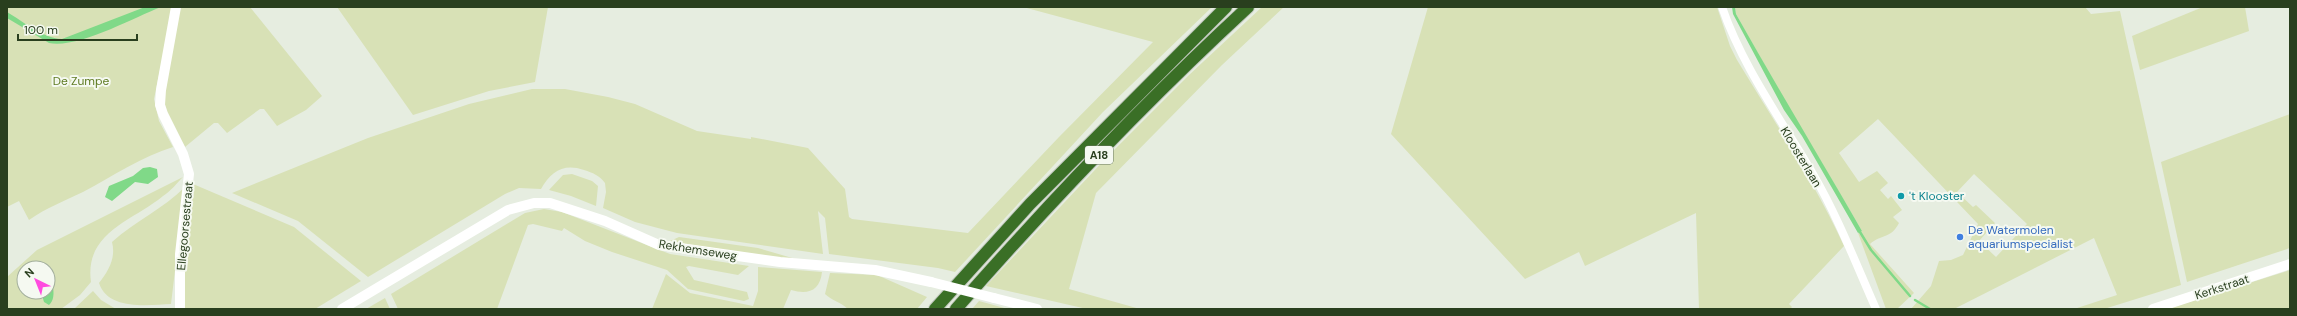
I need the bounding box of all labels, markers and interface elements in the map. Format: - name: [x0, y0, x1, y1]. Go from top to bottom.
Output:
- scale bar: [18, 16, 137, 42]
- text: 100 m: [24, 22, 58, 38]
- park label: De Zumpe: [53, 73, 110, 89]
- street label: Kloosterlaan: [1777, 124, 1825, 190]
- road number: A18: [1085, 146, 1113, 164]
- street label: Ellegoorsestraat: [173, 180, 197, 271]
- place label: 't Klooster: [1909, 188, 1965, 204]
- marker: 't Klooster: [1896, 191, 1906, 201]
- place label: De Watermolen aquariumspecialist: [1968, 222, 2073, 252]
- marker: De Watermolen aquariumspecialist: [1955, 232, 1965, 242]
- street label: Rekhemseweg: [658, 236, 739, 264]
- north arrow: [16, 260, 56, 300]
- text: N: [21, 265, 37, 281]
- street label: Kerkstraat: [2193, 271, 2251, 303]

